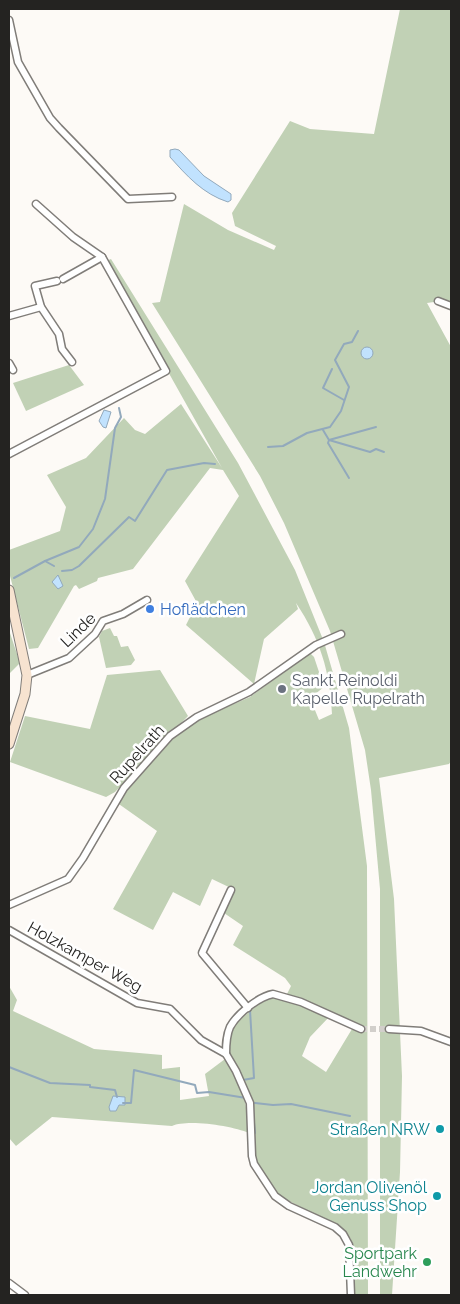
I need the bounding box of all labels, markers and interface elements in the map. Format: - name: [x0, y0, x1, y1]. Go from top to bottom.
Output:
- place label: Hoflädchen: [160, 600, 246, 619]
- marker: Hoflädchen: [144, 603, 156, 615]
- street label: Linde: [56, 609, 100, 651]
- place label: Sankt Reinoldi Kapelle Rupelrath: [292, 671, 425, 708]
- marker: Sankt Reinoldi Kapelle Rupelrath: [276, 683, 288, 695]
- street label: Rupelrath: [106, 721, 168, 787]
- street label: Holzkamper Weg: [24, 918, 146, 996]
- place label: Straßen NRW: [330, 1120, 430, 1139]
- marker: Straßen NRW: [434, 1123, 446, 1135]
- place label: Jordan Olivenöl Genuss Shop: [312, 1178, 428, 1215]
- marker: Jordan Olivenöl Genuss Shop: [431, 1190, 443, 1202]
- place label: Sportpark Landwehr: [343, 1244, 418, 1281]
- marker: Sportpark Landwehr: [421, 1256, 433, 1268]

